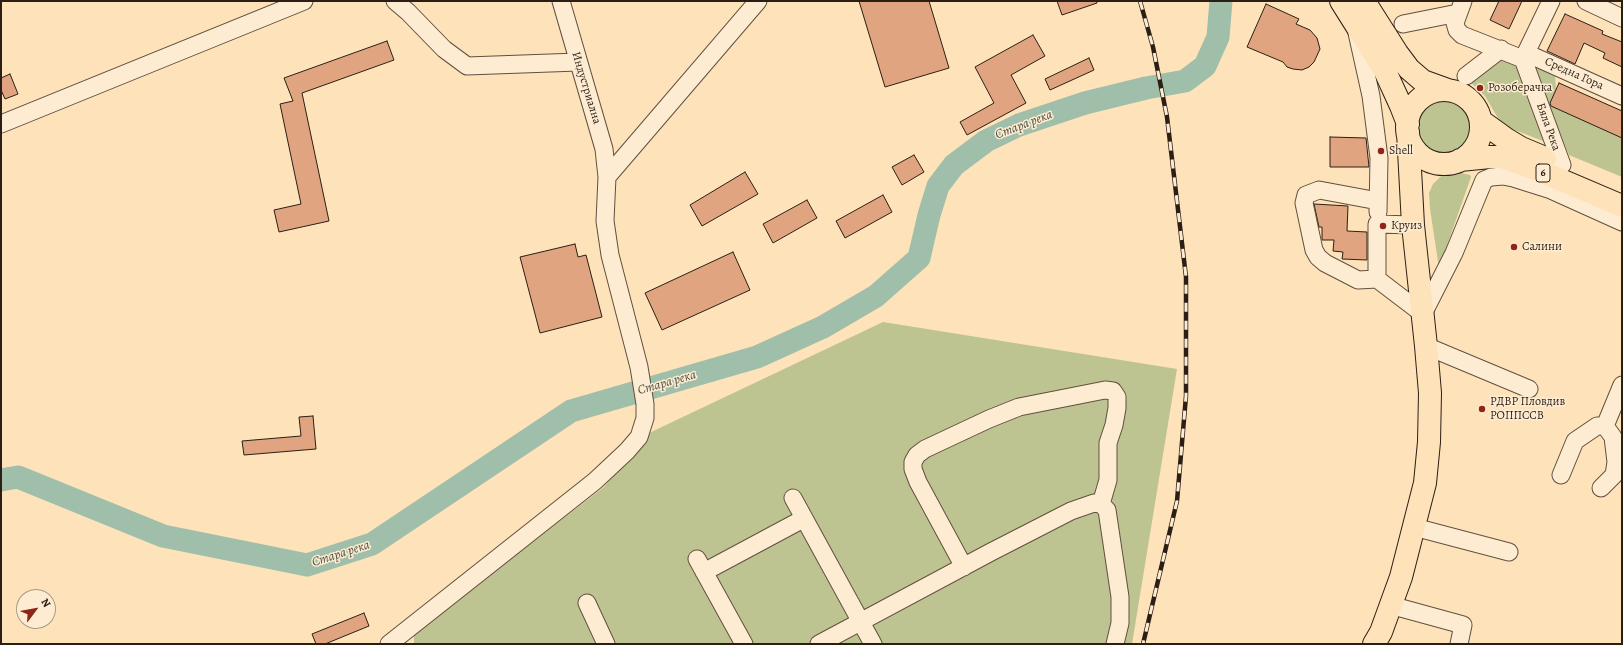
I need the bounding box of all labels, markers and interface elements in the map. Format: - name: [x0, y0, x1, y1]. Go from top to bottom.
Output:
- street label: Индустриална: [568, 50, 604, 126]
- street label: Средна Гора: [1542, 55, 1606, 93]
- place label: Розоберачка: [1488, 81, 1552, 95]
- marker: Розоберачка: [1475, 83, 1485, 93]
- street label: Бяла Река: [1533, 101, 1563, 153]
- water label: Стара река: [993, 107, 1055, 143]
- place label: Shell: [1389, 144, 1413, 158]
- marker: Shell: [1376, 146, 1386, 156]
- road number: 6: [1536, 164, 1550, 182]
- place label: Круиз: [1391, 219, 1422, 233]
- marker: Круиз: [1378, 221, 1388, 231]
- place label: Салини: [1522, 240, 1562, 254]
- marker: Салини: [1509, 242, 1519, 252]
- water label: Стара река: [636, 367, 698, 399]
- place label: РДВР Пловдив РОППССВ: [1490, 395, 1565, 423]
- marker: РДВР Пловдив РОППССВ: [1477, 404, 1487, 414]
- water label: Стара река: [310, 537, 372, 571]
- north arrow: [16, 589, 56, 629]
- text: N: [37, 596, 54, 610]

